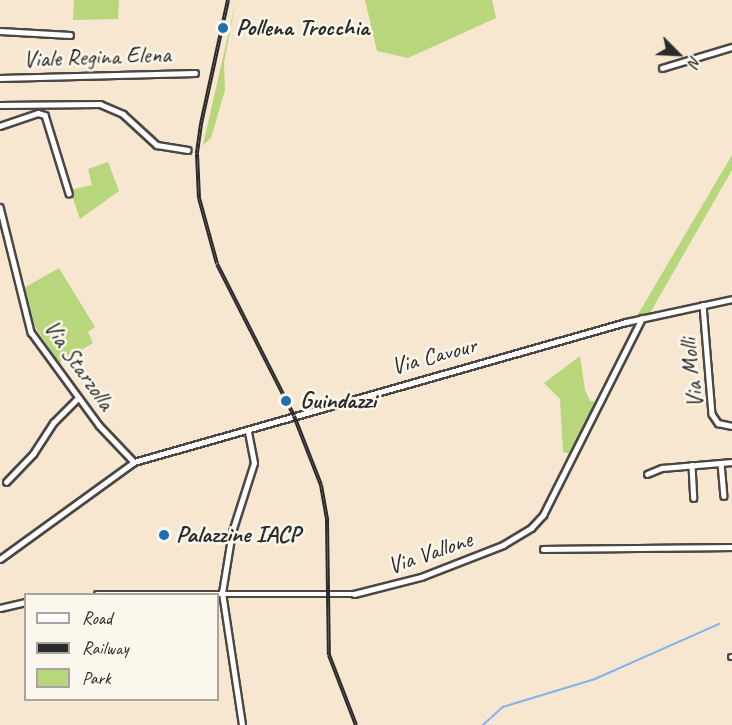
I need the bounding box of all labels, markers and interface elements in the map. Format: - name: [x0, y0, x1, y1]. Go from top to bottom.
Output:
- place label: Pollena Trocchia: [236, 14, 369, 42]
- marker: Pollena Trocchia: [214, 19, 232, 37]
- north arrow: [648, 24, 708, 84]
- street label: Viale Regina Elena: [22, 40, 172, 74]
- text: N: [683, 53, 706, 70]
- street label: Via Starzolla: [37, 314, 121, 416]
- street label: Via Cavour: [388, 331, 480, 381]
- street label: Via Molli: [674, 337, 710, 409]
- place label: Guindazzi: [300, 387, 376, 415]
- marker: Guindazzi: [277, 392, 295, 410]
- place label: Palazzine IACP: [176, 521, 300, 549]
- street label: Via Vallone: [384, 525, 476, 581]
- marker: Palazzine IACP: [157, 528, 171, 542]
- legend: [24, 593, 219, 701]
- text: Road: [82, 607, 112, 629]
- text: Railway: [82, 637, 129, 659]
- text: Park: [82, 667, 111, 689]

